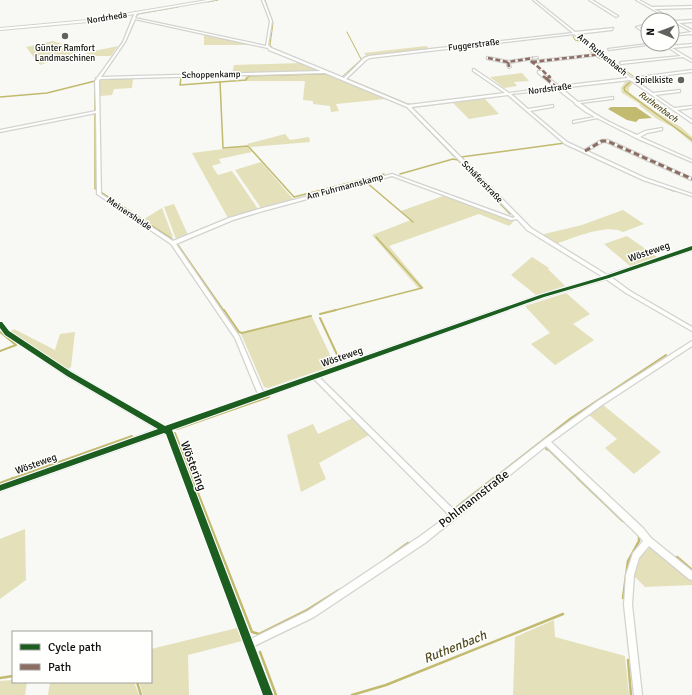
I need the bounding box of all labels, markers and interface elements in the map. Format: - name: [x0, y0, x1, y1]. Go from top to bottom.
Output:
- street label: Nordrheda: [86, 9, 128, 27]
- north arrow: [640, 12, 680, 52]
- text: N: [644, 28, 657, 36]
- marker: Günter Ramfort Landmaschinen: [60, 31, 70, 41]
- street label: Am Ruthenbach: [575, 32, 629, 78]
- street label: Fuggerstraße: [448, 36, 501, 54]
- place label: Günter Ramfort Landmaschinen: [35, 43, 95, 64]
- street label: Schoppenkamp: [182, 69, 241, 81]
- place label: Spielkiste: [635, 75, 673, 86]
- marker: Spielkiste: [676, 75, 686, 85]
- street label: Nordstraße: [528, 81, 573, 97]
- water label: Ruthenbach: [636, 89, 681, 126]
- street label: Schäferstraße: [459, 159, 505, 206]
- street label: Am Fuhrmannskamp: [306, 171, 385, 203]
- street label: Meinersheide: [104, 195, 154, 233]
- street label: Wösteweg: [627, 239, 671, 265]
- street label: Wösteweg: [320, 344, 364, 370]
- street label: Wöstering: [177, 439, 209, 493]
- street label: Wösteweg: [14, 451, 58, 477]
- street label: Pohlmannstraße: [436, 467, 512, 531]
- water label: Ruthenbach: [421, 627, 490, 667]
- legend: [12, 631, 152, 683]
- text: Cycle path: [48, 640, 101, 655]
- text: Path: [48, 660, 71, 675]

